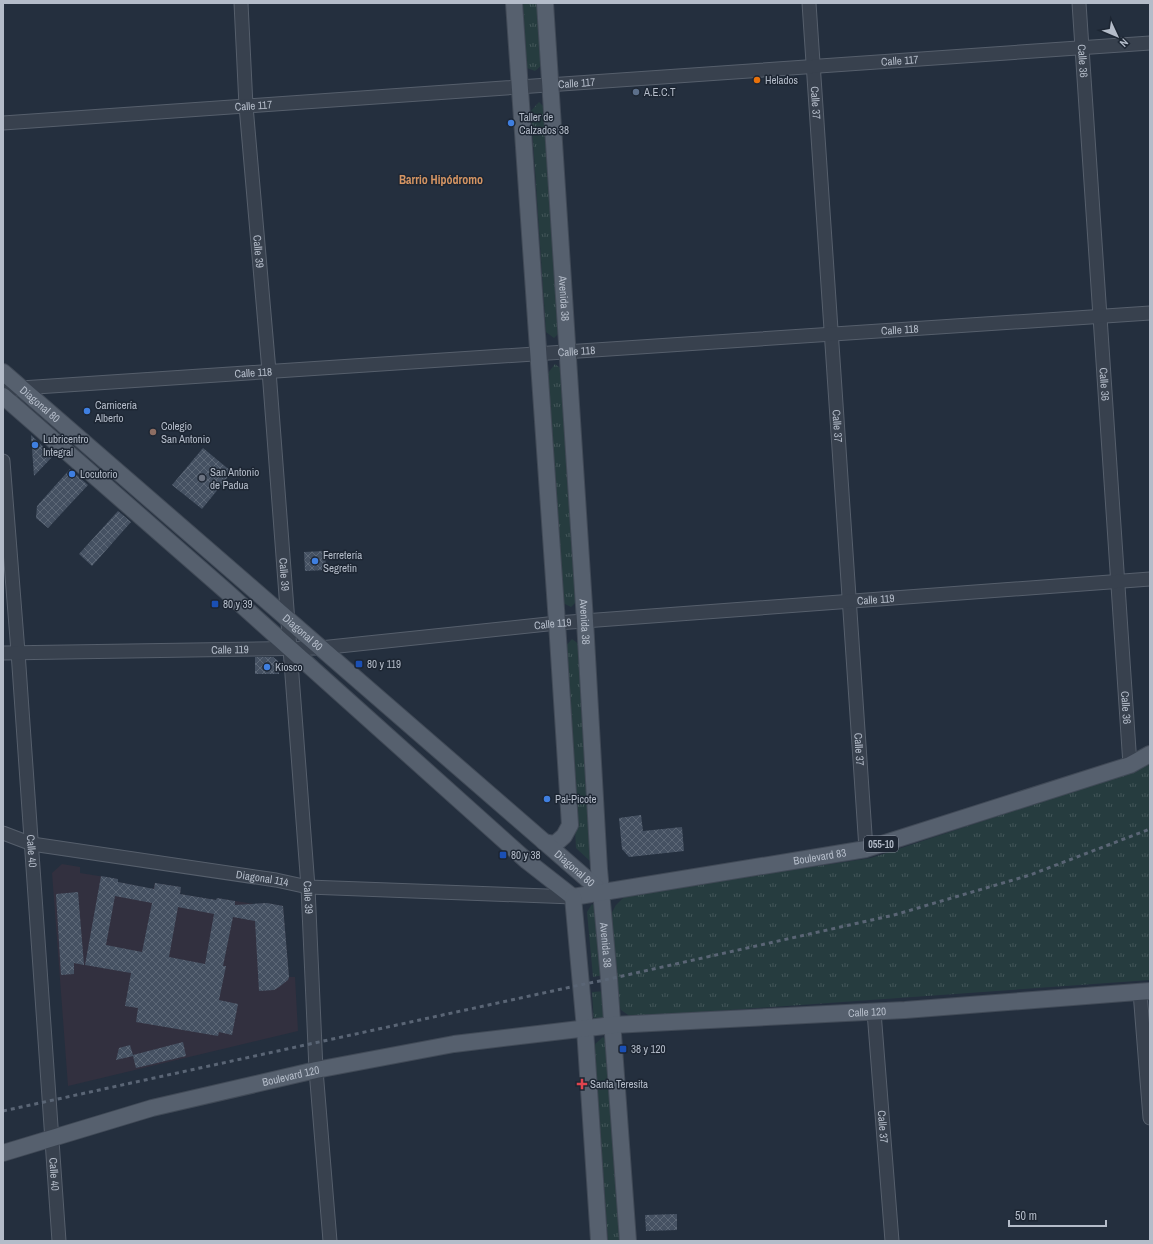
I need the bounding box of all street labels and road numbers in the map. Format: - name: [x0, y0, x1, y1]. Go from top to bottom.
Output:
- street label: Calle 36: [1075, 44, 1091, 78]
- street label: Calle 117: [881, 52, 919, 69]
- street label: Calle 117: [557, 75, 596, 91]
- street label: Calle 37: [808, 86, 824, 120]
- street label: Calle 117: [234, 97, 273, 114]
- street label: Calle 39: [250, 234, 267, 268]
- street label: Avenida 38: [556, 274, 573, 322]
- street label: Calle 118: [881, 321, 919, 338]
- street label: Calle 118: [557, 343, 596, 359]
- street label: Calle 118: [234, 364, 272, 381]
- street label: Calle 36: [1096, 367, 1113, 401]
- street label: Diagonal 80: [17, 383, 63, 425]
- street label: Calle 37: [829, 409, 846, 443]
- street label: Calle 39: [276, 557, 293, 591]
- street label: Calle 119: [857, 591, 895, 608]
- street label: Avenida 38: [577, 597, 593, 645]
- street label: Diagonal 80: [280, 611, 326, 654]
- street label: Calle 119: [533, 615, 572, 632]
- street label: Calle 119: [211, 642, 249, 657]
- street label: Calle 36: [1118, 690, 1134, 724]
- street label: Calle 37: [851, 732, 867, 766]
- street label: Calle 40: [24, 834, 40, 868]
- road number: 055-10: [864, 836, 898, 852]
- street label: Boulevard 83: [792, 845, 847, 868]
- street label: Diagonal 80: [552, 847, 598, 890]
- street label: Diagonal 114: [235, 867, 290, 890]
- street label: Calle 39: [301, 880, 316, 914]
- street label: Avenida 38: [597, 921, 615, 968]
- street label: Calle 120: [848, 1004, 887, 1020]
- street label: Boulevard 120: [261, 1063, 320, 1089]
- street label: Calle 37: [875, 1110, 891, 1144]
- street label: Calle 40: [46, 1157, 62, 1191]

